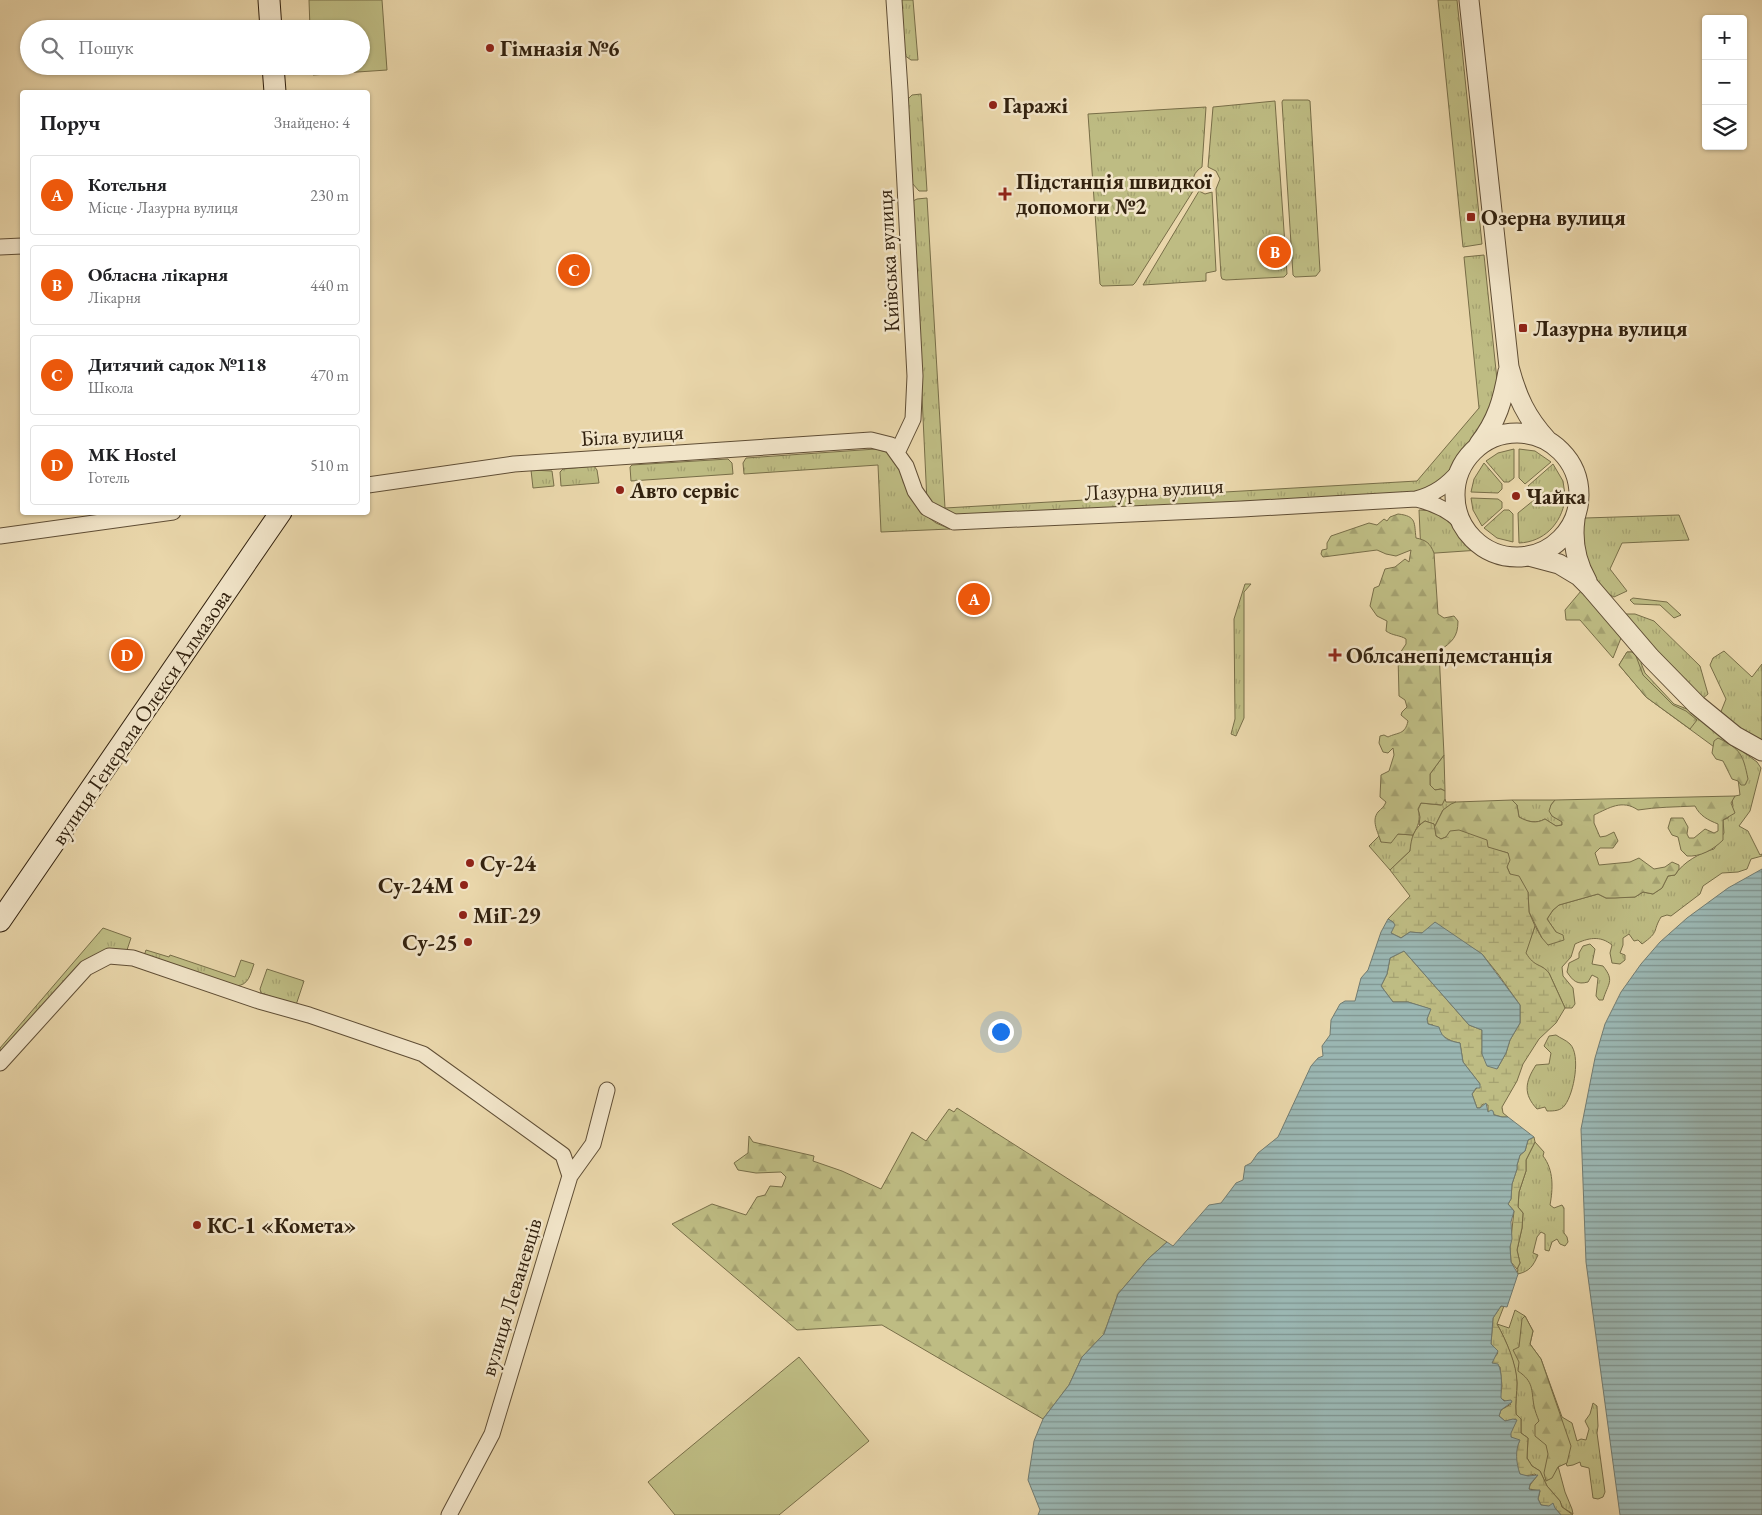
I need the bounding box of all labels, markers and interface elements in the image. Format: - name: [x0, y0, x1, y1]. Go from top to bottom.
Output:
- map controls: [1702, 15, 1747, 150]
- button: +: [1702, 15, 1747, 60]
- search box: [20, 20, 370, 75]
- icon: search: [38, 34, 66, 62]
- place label: Гімназія №6: [500, 34, 620, 63]
- text: Пошук: [78, 35, 134, 60]
- marker: Гімназія №6: [484, 42, 496, 54]
- button: −: [1702, 60, 1747, 105]
- place label: Гаражі: [1003, 91, 1069, 120]
- marker: Гаражі: [987, 99, 999, 111]
- button: layers: [1702, 105, 1747, 150]
- text: Поруч: [40, 109, 100, 136]
- text: Знайдено: 4: [274, 112, 350, 133]
- place label: Підстанція швидкої допомоги №2: [1016, 167, 1212, 221]
- text: Котельня: [88, 172, 167, 197]
- text: A: [51, 185, 63, 206]
- text: 230 m: [310, 185, 349, 206]
- marker: Підстанція швидкої допомоги №2: [998, 187, 1012, 201]
- street label: Київська вулиця: [870, 189, 906, 333]
- text: Місце · Лазурна вулиця: [88, 197, 238, 218]
- place label: Озерна вулиця: [1481, 203, 1626, 232]
- marker: Озерна вулиця: [1465, 211, 1477, 223]
- pin: B: [1259, 233, 1291, 271]
- pin: C: [558, 251, 590, 289]
- text: Обласна лікарня: [88, 262, 228, 287]
- text: B: [52, 275, 62, 296]
- text: 440 m: [310, 275, 349, 296]
- text: Лікарня: [88, 287, 141, 308]
- place label: Лазурна вулиця: [1533, 314, 1688, 343]
- marker: Лазурна вулиця: [1517, 322, 1529, 334]
- text: Дитячий садок №118: [88, 352, 266, 377]
- text: C: [51, 365, 63, 386]
- text: 470 m: [310, 365, 349, 386]
- text: Школа: [88, 377, 133, 398]
- street label: Біла вулиця: [579, 417, 685, 453]
- text: MK Hostel: [88, 442, 177, 467]
- text: D: [51, 455, 63, 476]
- text: 510 m: [310, 455, 349, 476]
- text: Готель: [88, 467, 130, 488]
- street label: Лазурна вулиця: [1084, 471, 1225, 507]
- place label: Авто сервіс: [629, 476, 739, 505]
- place label: Чайка: [1526, 482, 1586, 511]
- marker: Авто сервіс: [614, 484, 626, 496]
- marker: Чайка: [1510, 490, 1522, 502]
- pin: A: [958, 580, 990, 618]
- street label: вулиця Генерала Олекси Алмазова: [44, 583, 238, 851]
- pin: D: [111, 636, 143, 674]
- place label: Облсанепідемстанція: [1346, 641, 1553, 670]
- marker: Облсанепідемстанція: [1328, 648, 1342, 662]
- place label: Су-24: [480, 849, 536, 878]
- marker: Су-24: [464, 857, 476, 869]
- place label: Су-24М: [378, 871, 454, 900]
- marker: Су-24М: [458, 879, 470, 891]
- place label: МіГ-29: [473, 901, 541, 930]
- marker: МіГ-29: [457, 909, 469, 921]
- place label: Су-25: [402, 928, 458, 957]
- marker: Су-25: [462, 936, 474, 948]
- your location: [988, 1019, 1014, 1045]
- place label: КС-1 «Комета»: [207, 1211, 356, 1240]
- street label: вулиця Леваневців: [473, 1215, 549, 1379]
- marker: КС-1 «Комета»: [191, 1219, 203, 1231]

